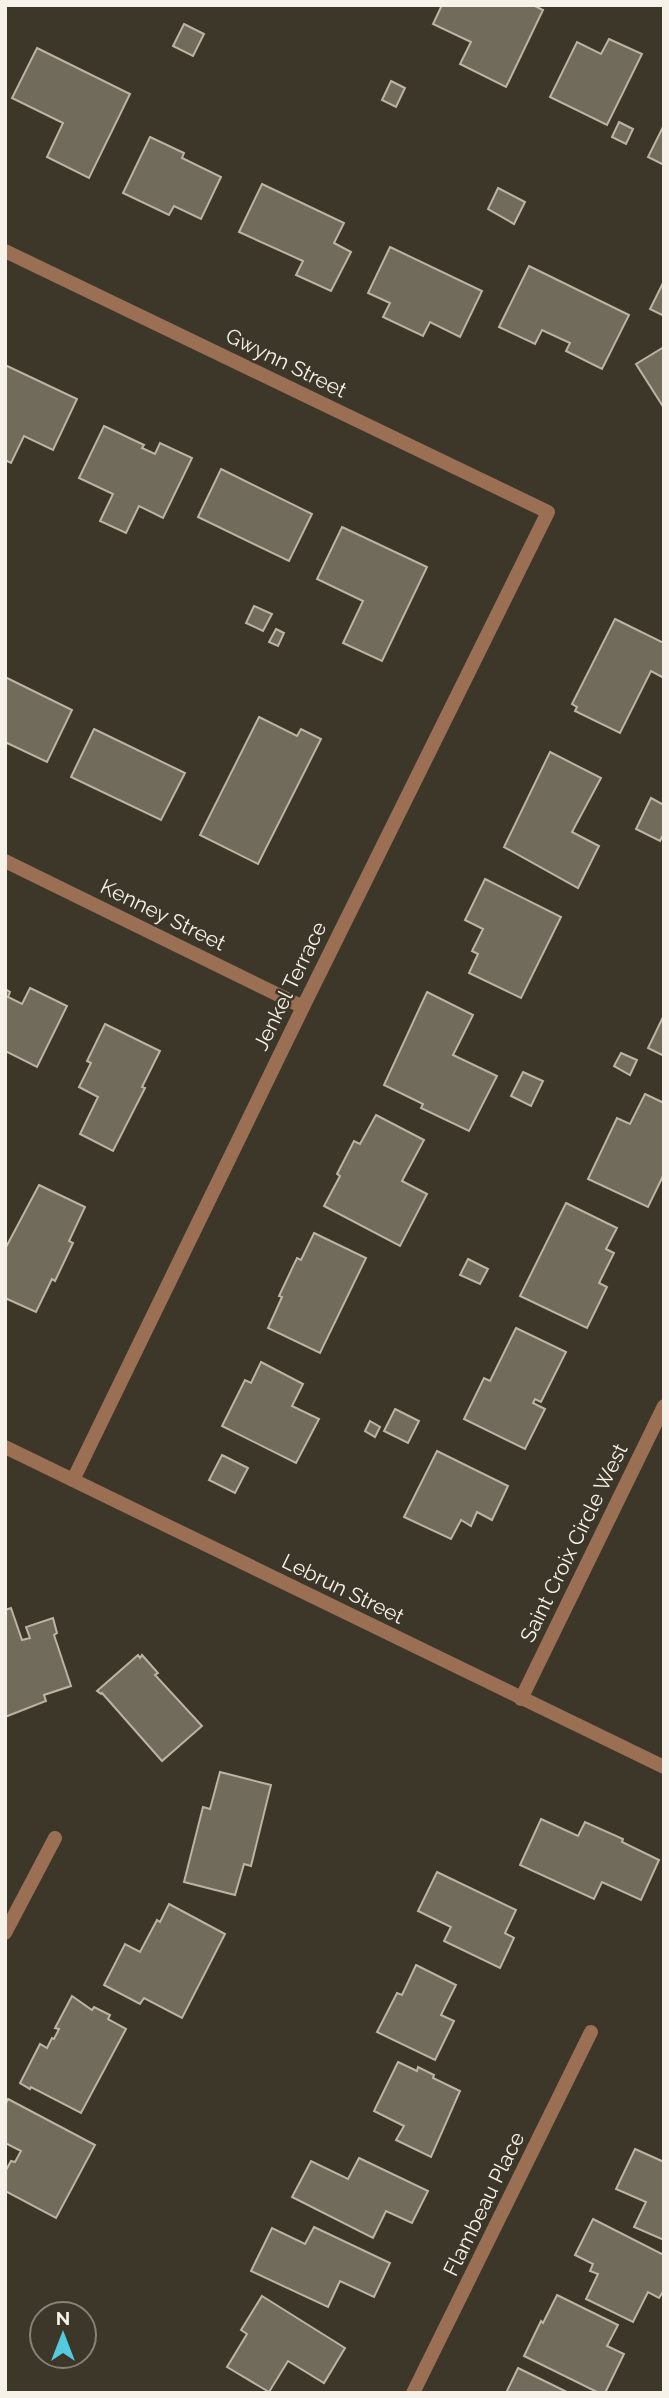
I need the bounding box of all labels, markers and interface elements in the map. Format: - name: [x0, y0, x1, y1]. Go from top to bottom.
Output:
- street label: Gwynn Street: [222, 323, 351, 403]
- street label: Kenney Street: [97, 873, 230, 956]
- street label: Jenkel Terrace: [248, 917, 331, 1054]
- street label: Saint Croix Circle West: [515, 1439, 633, 1646]
- street label: Lebrun Street: [278, 1548, 408, 1629]
- street label: Flambeau Place: [438, 2128, 529, 2280]
- north arrow: [28, 2300, 98, 2370]
- text: N: [56, 2307, 70, 2329]

